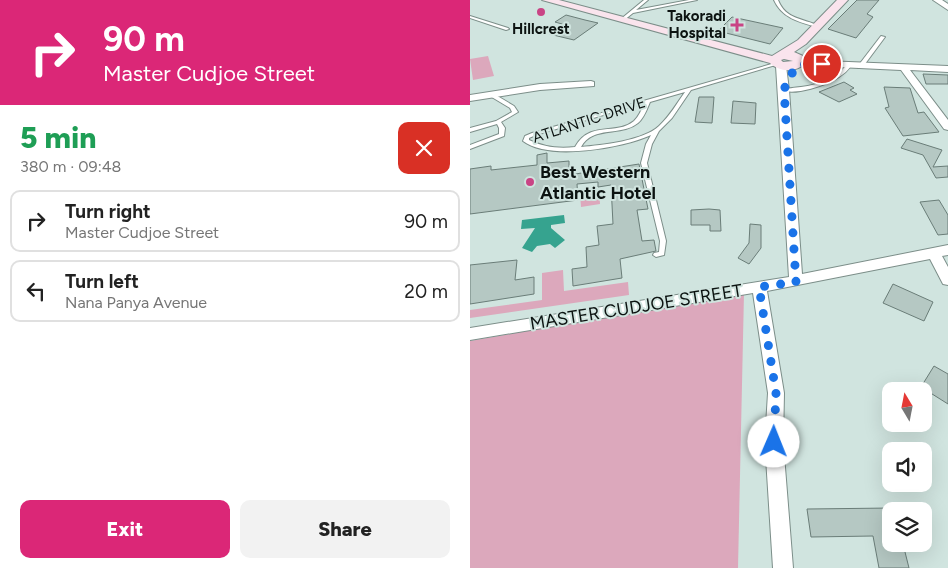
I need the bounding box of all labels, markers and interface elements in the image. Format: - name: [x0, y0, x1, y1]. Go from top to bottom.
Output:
- marker: Hillcrest: [535, 6, 547, 18]
- place label: Takoradi Hospital: [667, 7, 726, 42]
- text: 90 m: [103, 18, 185, 60]
- marker: Takoradi Hospital: [730, 18, 744, 32]
- icon: right: [20, 20, 85, 85]
- place label: Hillcrest: [512, 20, 570, 38]
- pin: [801, 43, 843, 85]
- icon: arrive: [808, 50, 836, 78]
- text: Master Cudjoe Street: [103, 60, 315, 87]
- street label: ATLANTIC DRIVE: [530, 93, 648, 147]
- text: 5 min: [20, 119, 96, 156]
- button: close: [398, 122, 450, 174]
- text: 380 m · 09:48: [20, 157, 121, 176]
- place label: Best Western Atlantic Hotel: [540, 161, 656, 204]
- marker: Best Western Atlantic Hotel: [524, 176, 536, 188]
- text: Turn right: [65, 200, 151, 223]
- icon: right: [22, 207, 50, 235]
- text: 90 m: [404, 210, 448, 233]
- text: Master Cudjoe Street: [65, 223, 219, 242]
- text: Turn left: [65, 270, 139, 293]
- icon: left: [22, 277, 50, 305]
- street label: MASTER CUDJOE STREET: [528, 279, 744, 335]
- text: 20 m: [404, 280, 448, 303]
- text: Nana Panya Avenue: [65, 293, 207, 312]
- north arrow: [882, 382, 932, 432]
- map controls: [882, 382, 932, 552]
- position arrow: [747, 415, 799, 467]
- button: sound: [882, 442, 932, 492]
- button: Exit: [20, 500, 230, 558]
- button: Share: [240, 500, 450, 558]
- button: layers: [882, 502, 932, 552]

